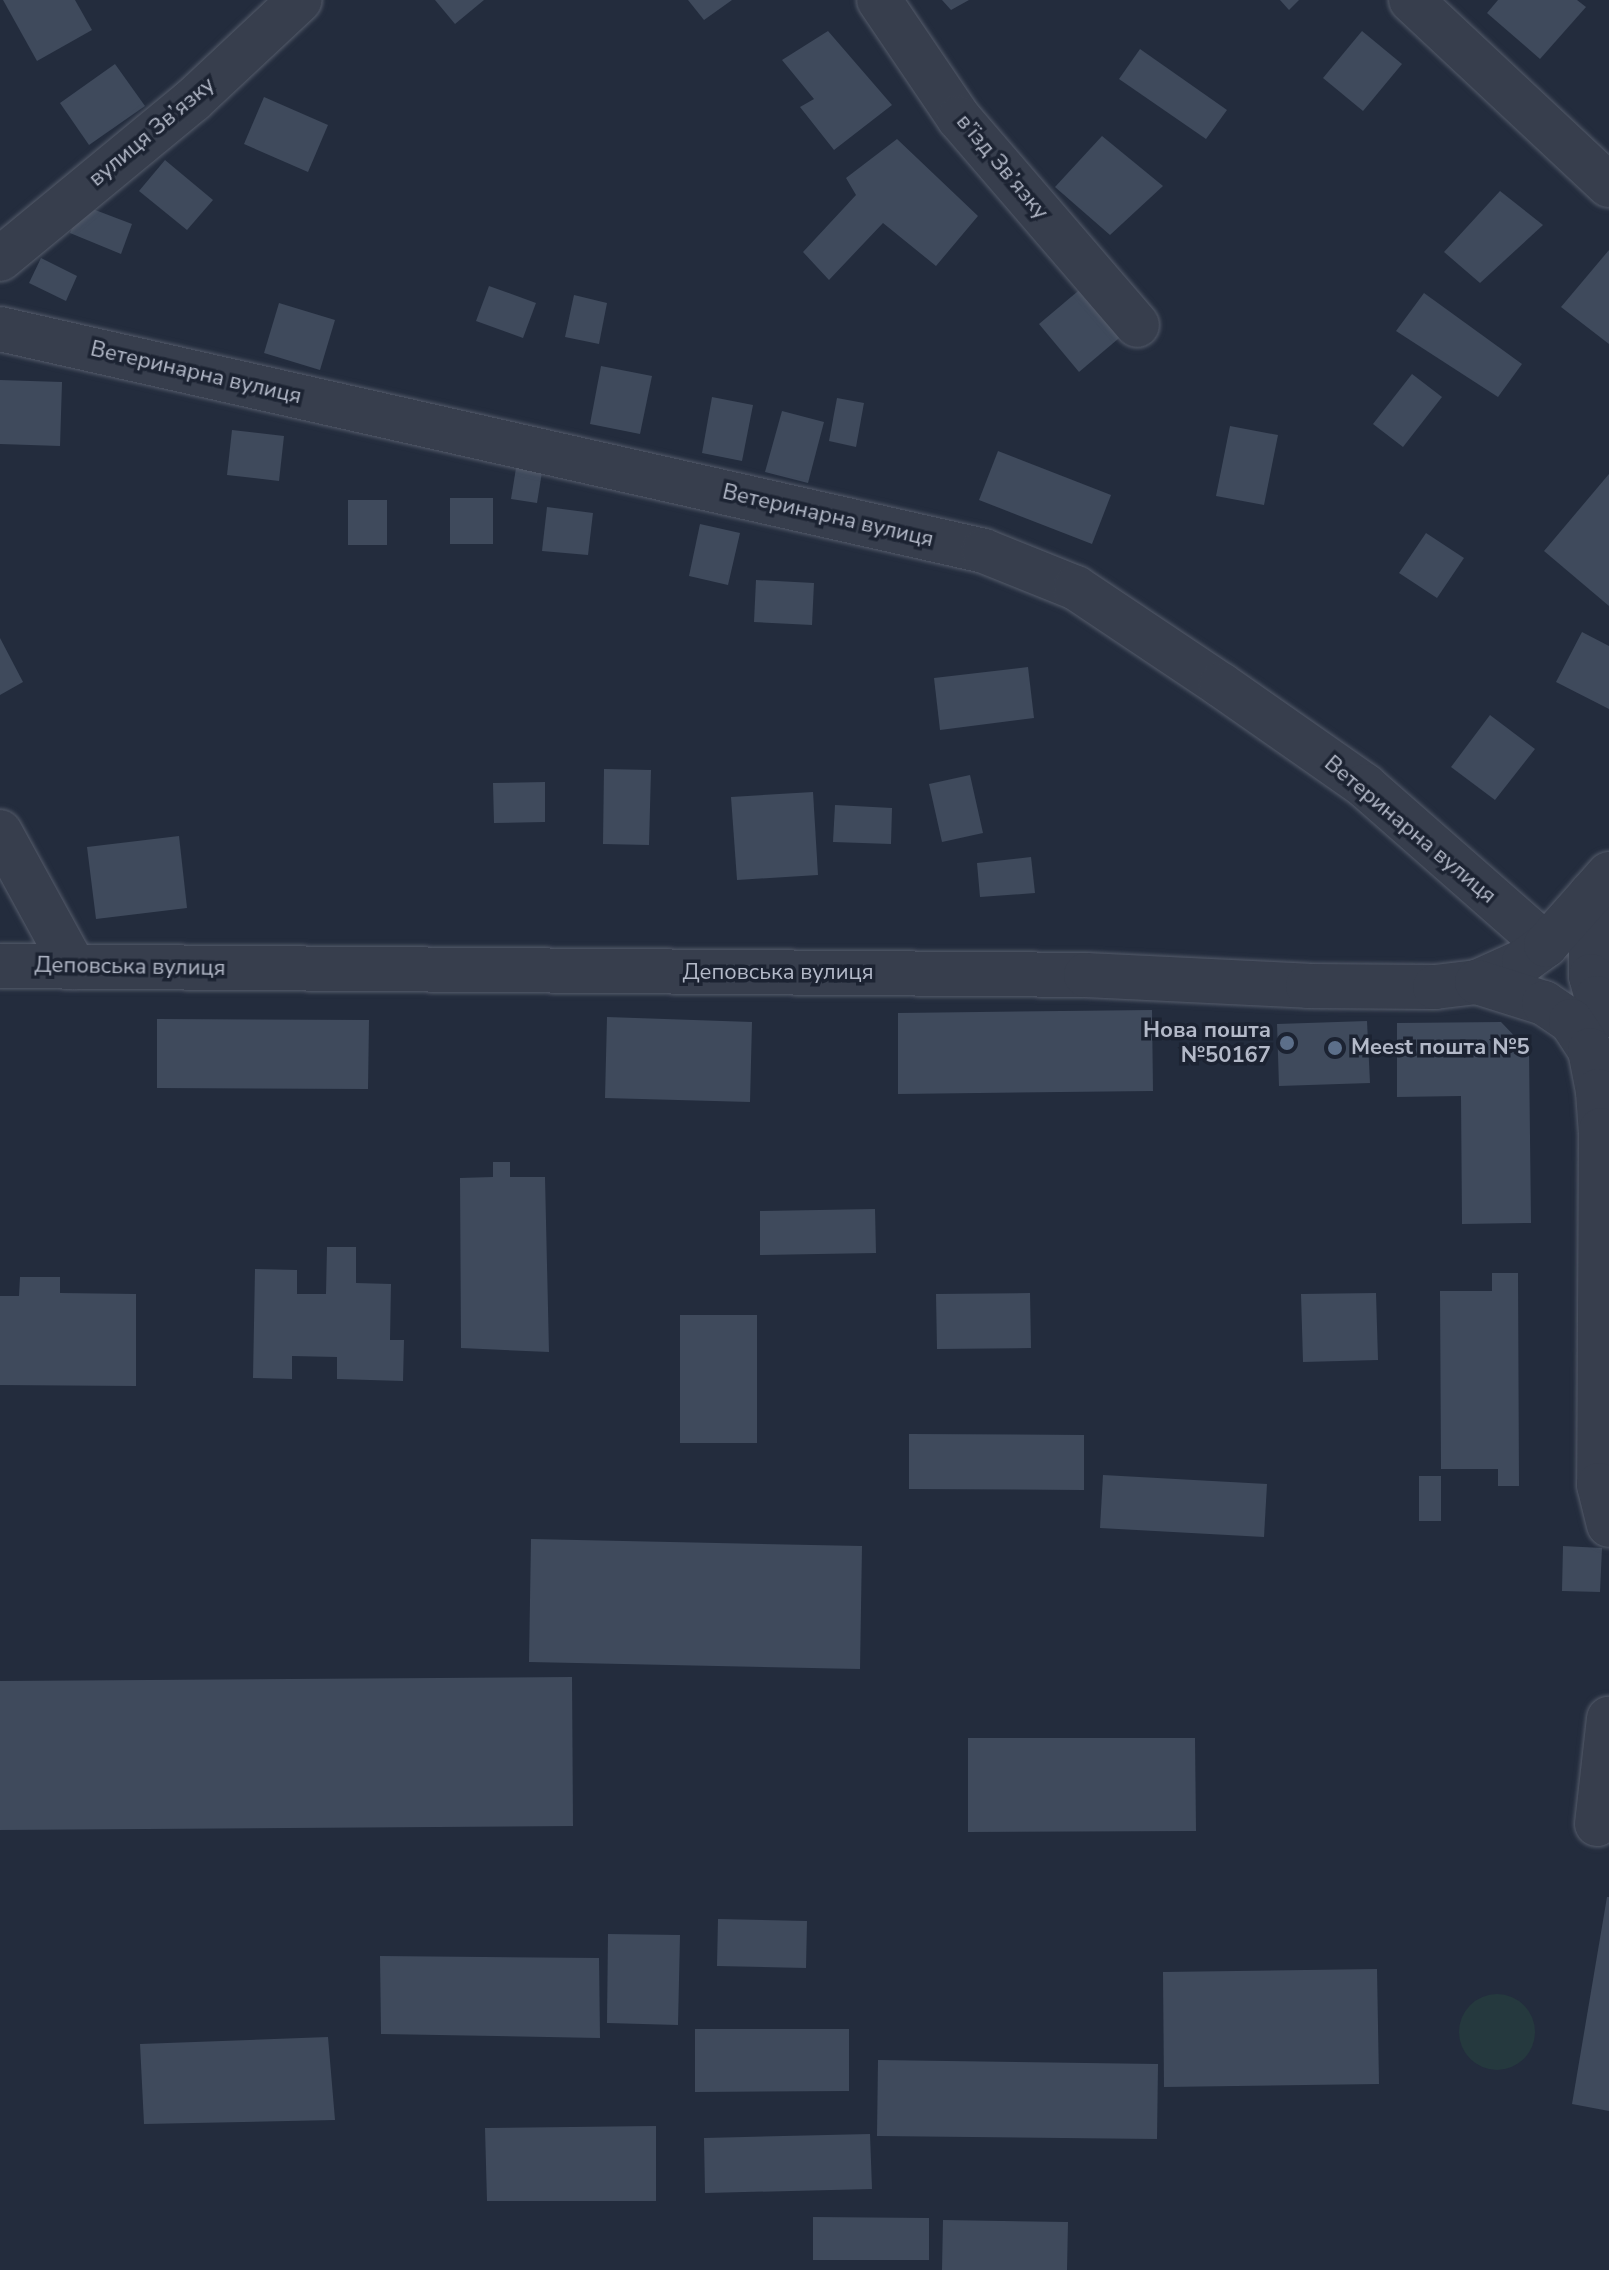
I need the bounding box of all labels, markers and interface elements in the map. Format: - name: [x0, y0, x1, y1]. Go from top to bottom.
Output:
- street label: вулиця Зв’язку: [84, 72, 220, 192]
- street label: в’їзд Зв’язку: [950, 109, 1054, 225]
- street label: Ветеринарна вулиця: [88, 336, 304, 410]
- street label: Ветеринарна вулиця: [720, 479, 936, 553]
- street label: Ветеринарна вулиця: [1319, 750, 1501, 910]
- street label: Деповська вулиця: [34, 952, 226, 982]
- street label: Деповська вулиця: [682, 960, 874, 986]
- place label: Нова пошта №50167: [1143, 1017, 1271, 1068]
- marker: Нова пошта №50167: [1278, 1034, 1296, 1052]
- place label: Meest пошта №5: [1351, 1035, 1530, 1061]
- marker: Meest пошта №5: [1326, 1039, 1344, 1057]

